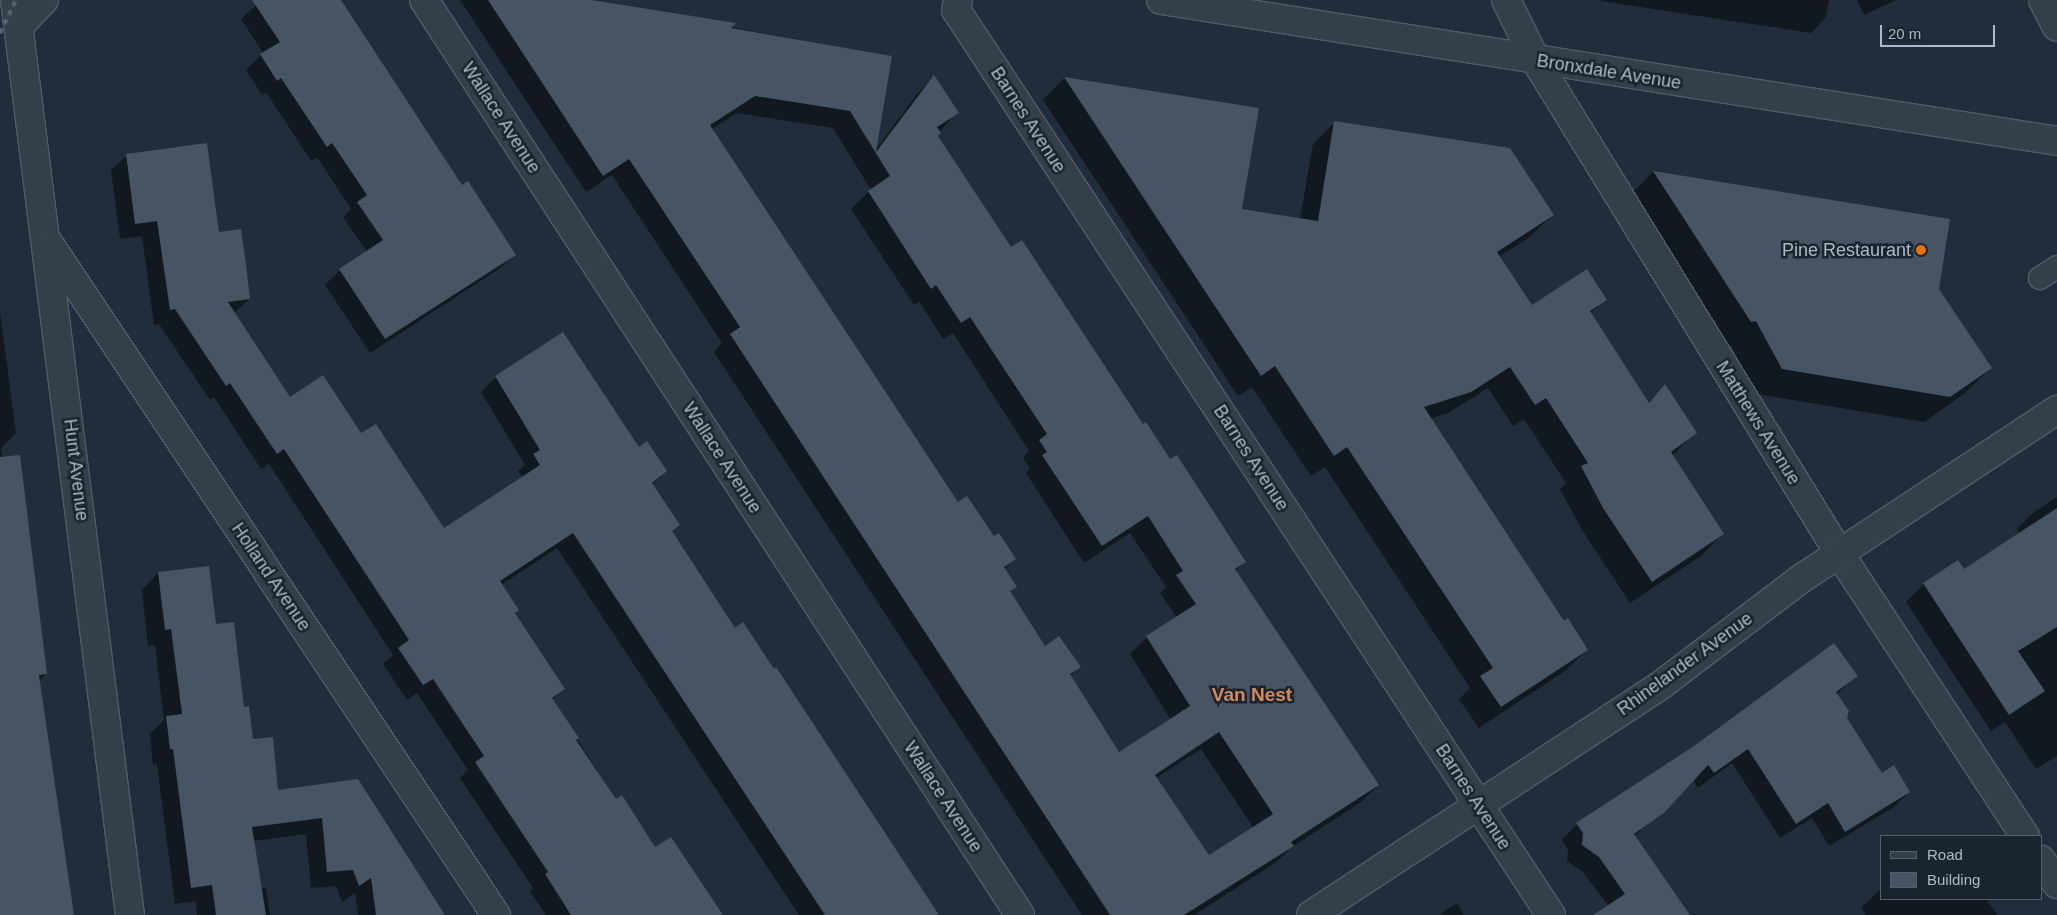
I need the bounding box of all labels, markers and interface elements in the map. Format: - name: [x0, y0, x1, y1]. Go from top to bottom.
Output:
- scale bar: [1882, 15, 1997, 47]
- text: 20 m: [1888, 25, 1921, 42]
- street label: Bronxdale Avenue: [1535, 50, 1683, 94]
- street label: Wallace Avenue: [457, 58, 545, 178]
- street label: Barnes Avenue: [986, 63, 1070, 177]
- place label: Pine Restaurant: [1782, 239, 1911, 261]
- marker: Pine Restaurant: [1915, 244, 1927, 256]
- street label: Matthews Avenue: [1711, 357, 1805, 489]
- street label: Wallace Avenue: [678, 398, 766, 518]
- street label: Barnes Avenue: [1209, 401, 1293, 515]
- street label: Hunt Avenue: [59, 417, 93, 523]
- street label: Holland Avenue: [227, 518, 315, 636]
- street label: Rhinelander Avenue: [1613, 607, 1757, 721]
- district label: Van Nest: [1212, 684, 1292, 706]
- street label: Wallace Avenue: [899, 737, 987, 857]
- street label: Barnes Avenue: [1431, 740, 1515, 854]
- legend: [1880, 835, 2042, 900]
- text: Road: [1927, 846, 1963, 863]
- text: Building: [1927, 871, 1980, 888]

